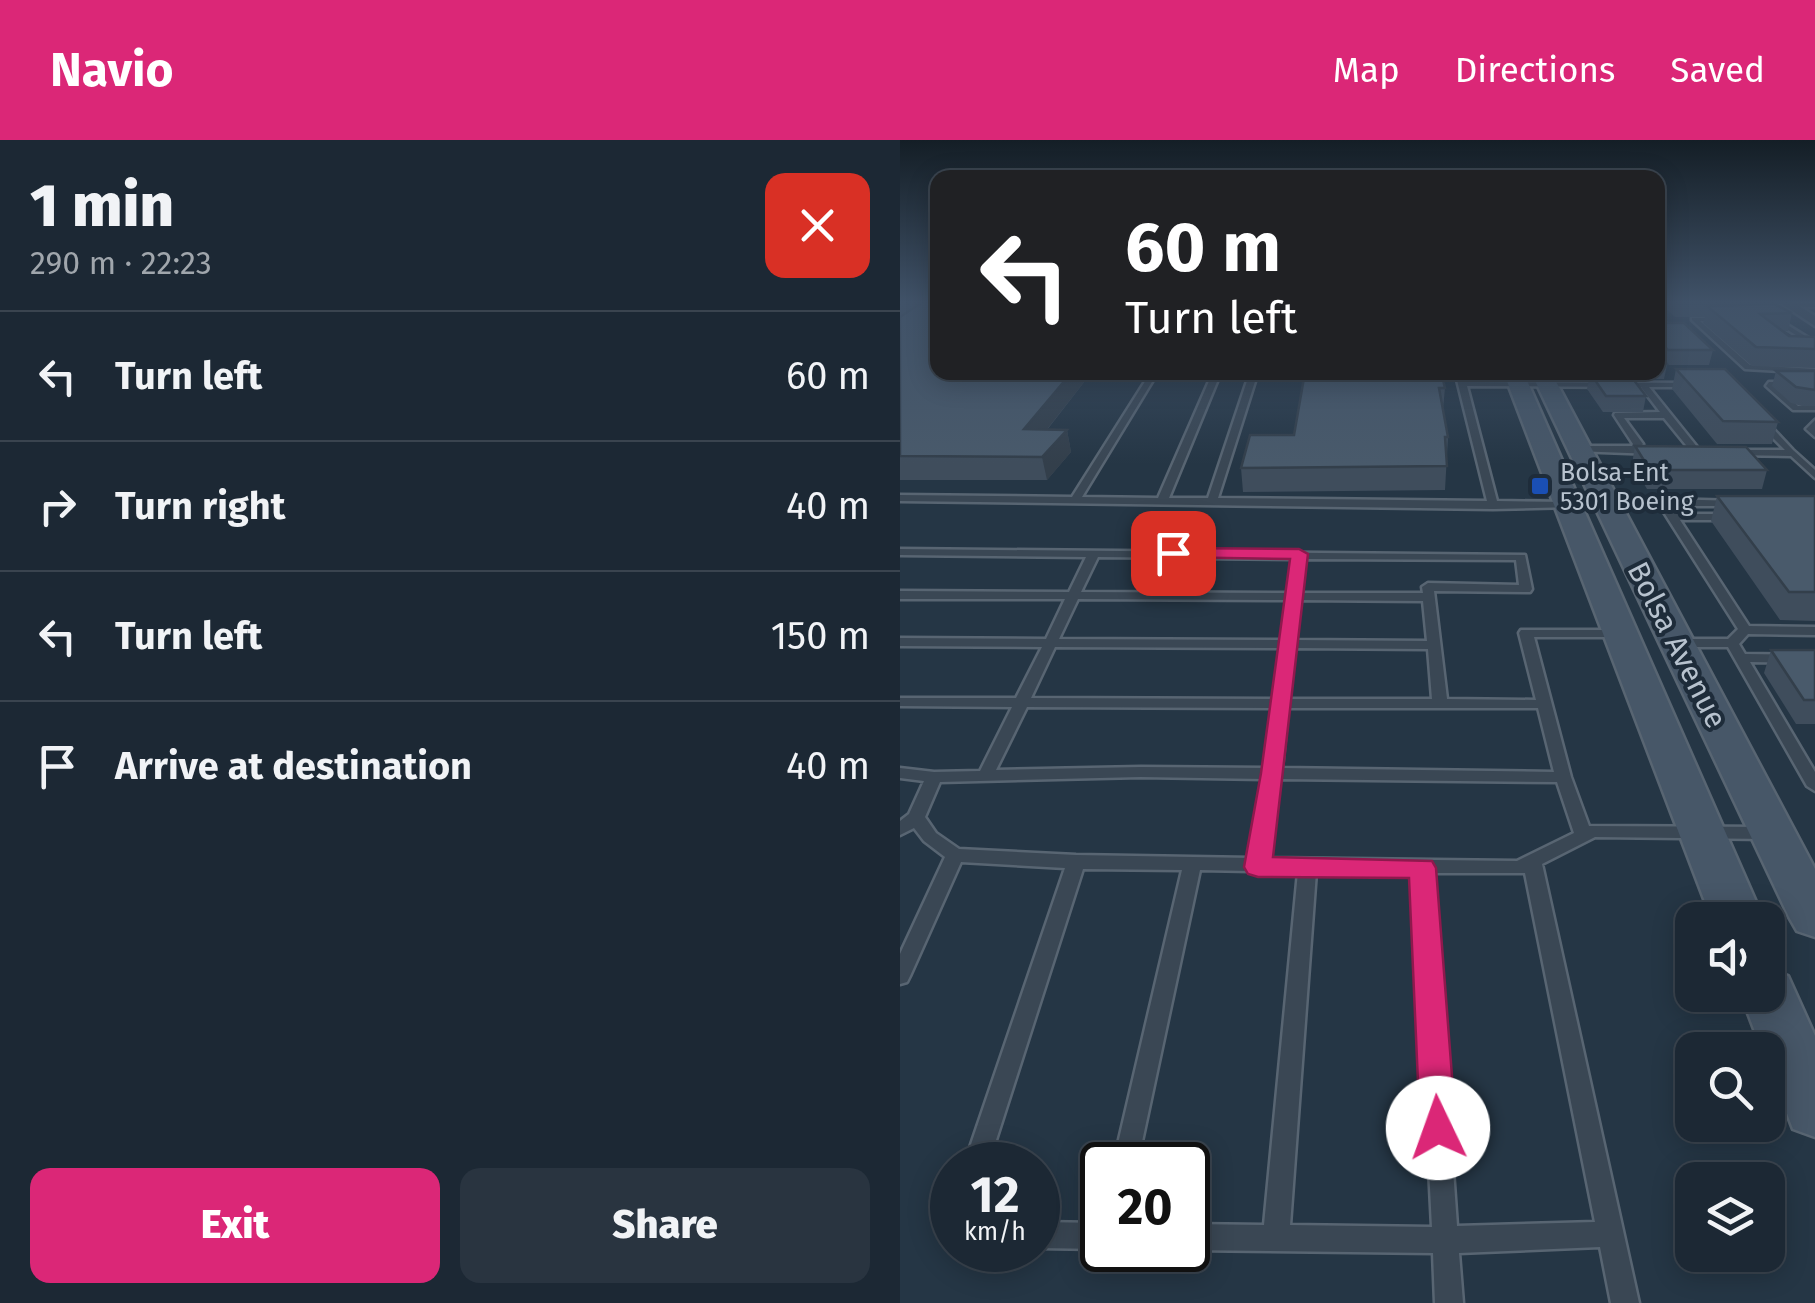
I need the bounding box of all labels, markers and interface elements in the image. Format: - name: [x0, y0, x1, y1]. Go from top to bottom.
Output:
- text: Navio: [50, 41, 174, 99]
- text: Map: [1333, 49, 1400, 91]
- text: Directions: [1455, 49, 1615, 91]
- text: Saved: [1670, 49, 1765, 91]
- text: 1 min: [30, 170, 174, 242]
- button: close: [765, 173, 870, 278]
- text: 60 m: [1125, 206, 1281, 290]
- icon: left: [960, 210, 1090, 340]
- text: 290 m · 22:23: [30, 244, 212, 282]
- text: Turn left: [1125, 291, 1297, 345]
- icon: left: [30, 349, 85, 404]
- text: Turn left: [115, 353, 262, 399]
- text: 60 m: [786, 353, 870, 399]
- place label: Bolsa-Ent 5301 Boeing: [1560, 458, 1694, 517]
- marker: Bolsa-Ent 5301 Boeing: [1529, 475, 1551, 497]
- icon: right: [30, 479, 85, 534]
- text: Turn right: [115, 483, 285, 529]
- text: 40 m: [786, 483, 870, 529]
- pin: [1131, 511, 1216, 596]
- icon: arrive: [1146, 526, 1201, 581]
- street label: Bolsa Avenue: [1620, 556, 1734, 734]
- icon: left: [30, 609, 85, 664]
- text: Turn left: [115, 613, 262, 659]
- text: 150 m: [771, 613, 870, 659]
- icon: arrive: [30, 739, 85, 794]
- text: Arrive at destination: [115, 743, 472, 789]
- text: 40 m: [786, 743, 870, 789]
- map controls: [1675, 902, 1785, 1272]
- button: sound: [1675, 902, 1785, 1012]
- button: search: [1675, 1032, 1785, 1142]
- position arrow: [1386, 1076, 1490, 1180]
- speed limit sign: 20: [1080, 1142, 1210, 1272]
- button: layers: [1675, 1162, 1785, 1272]
- text: 12: [970, 1165, 1020, 1225]
- button: Exit: [30, 1168, 440, 1283]
- button: Share: [460, 1168, 870, 1283]
- text: km/h: [964, 1217, 1026, 1247]

